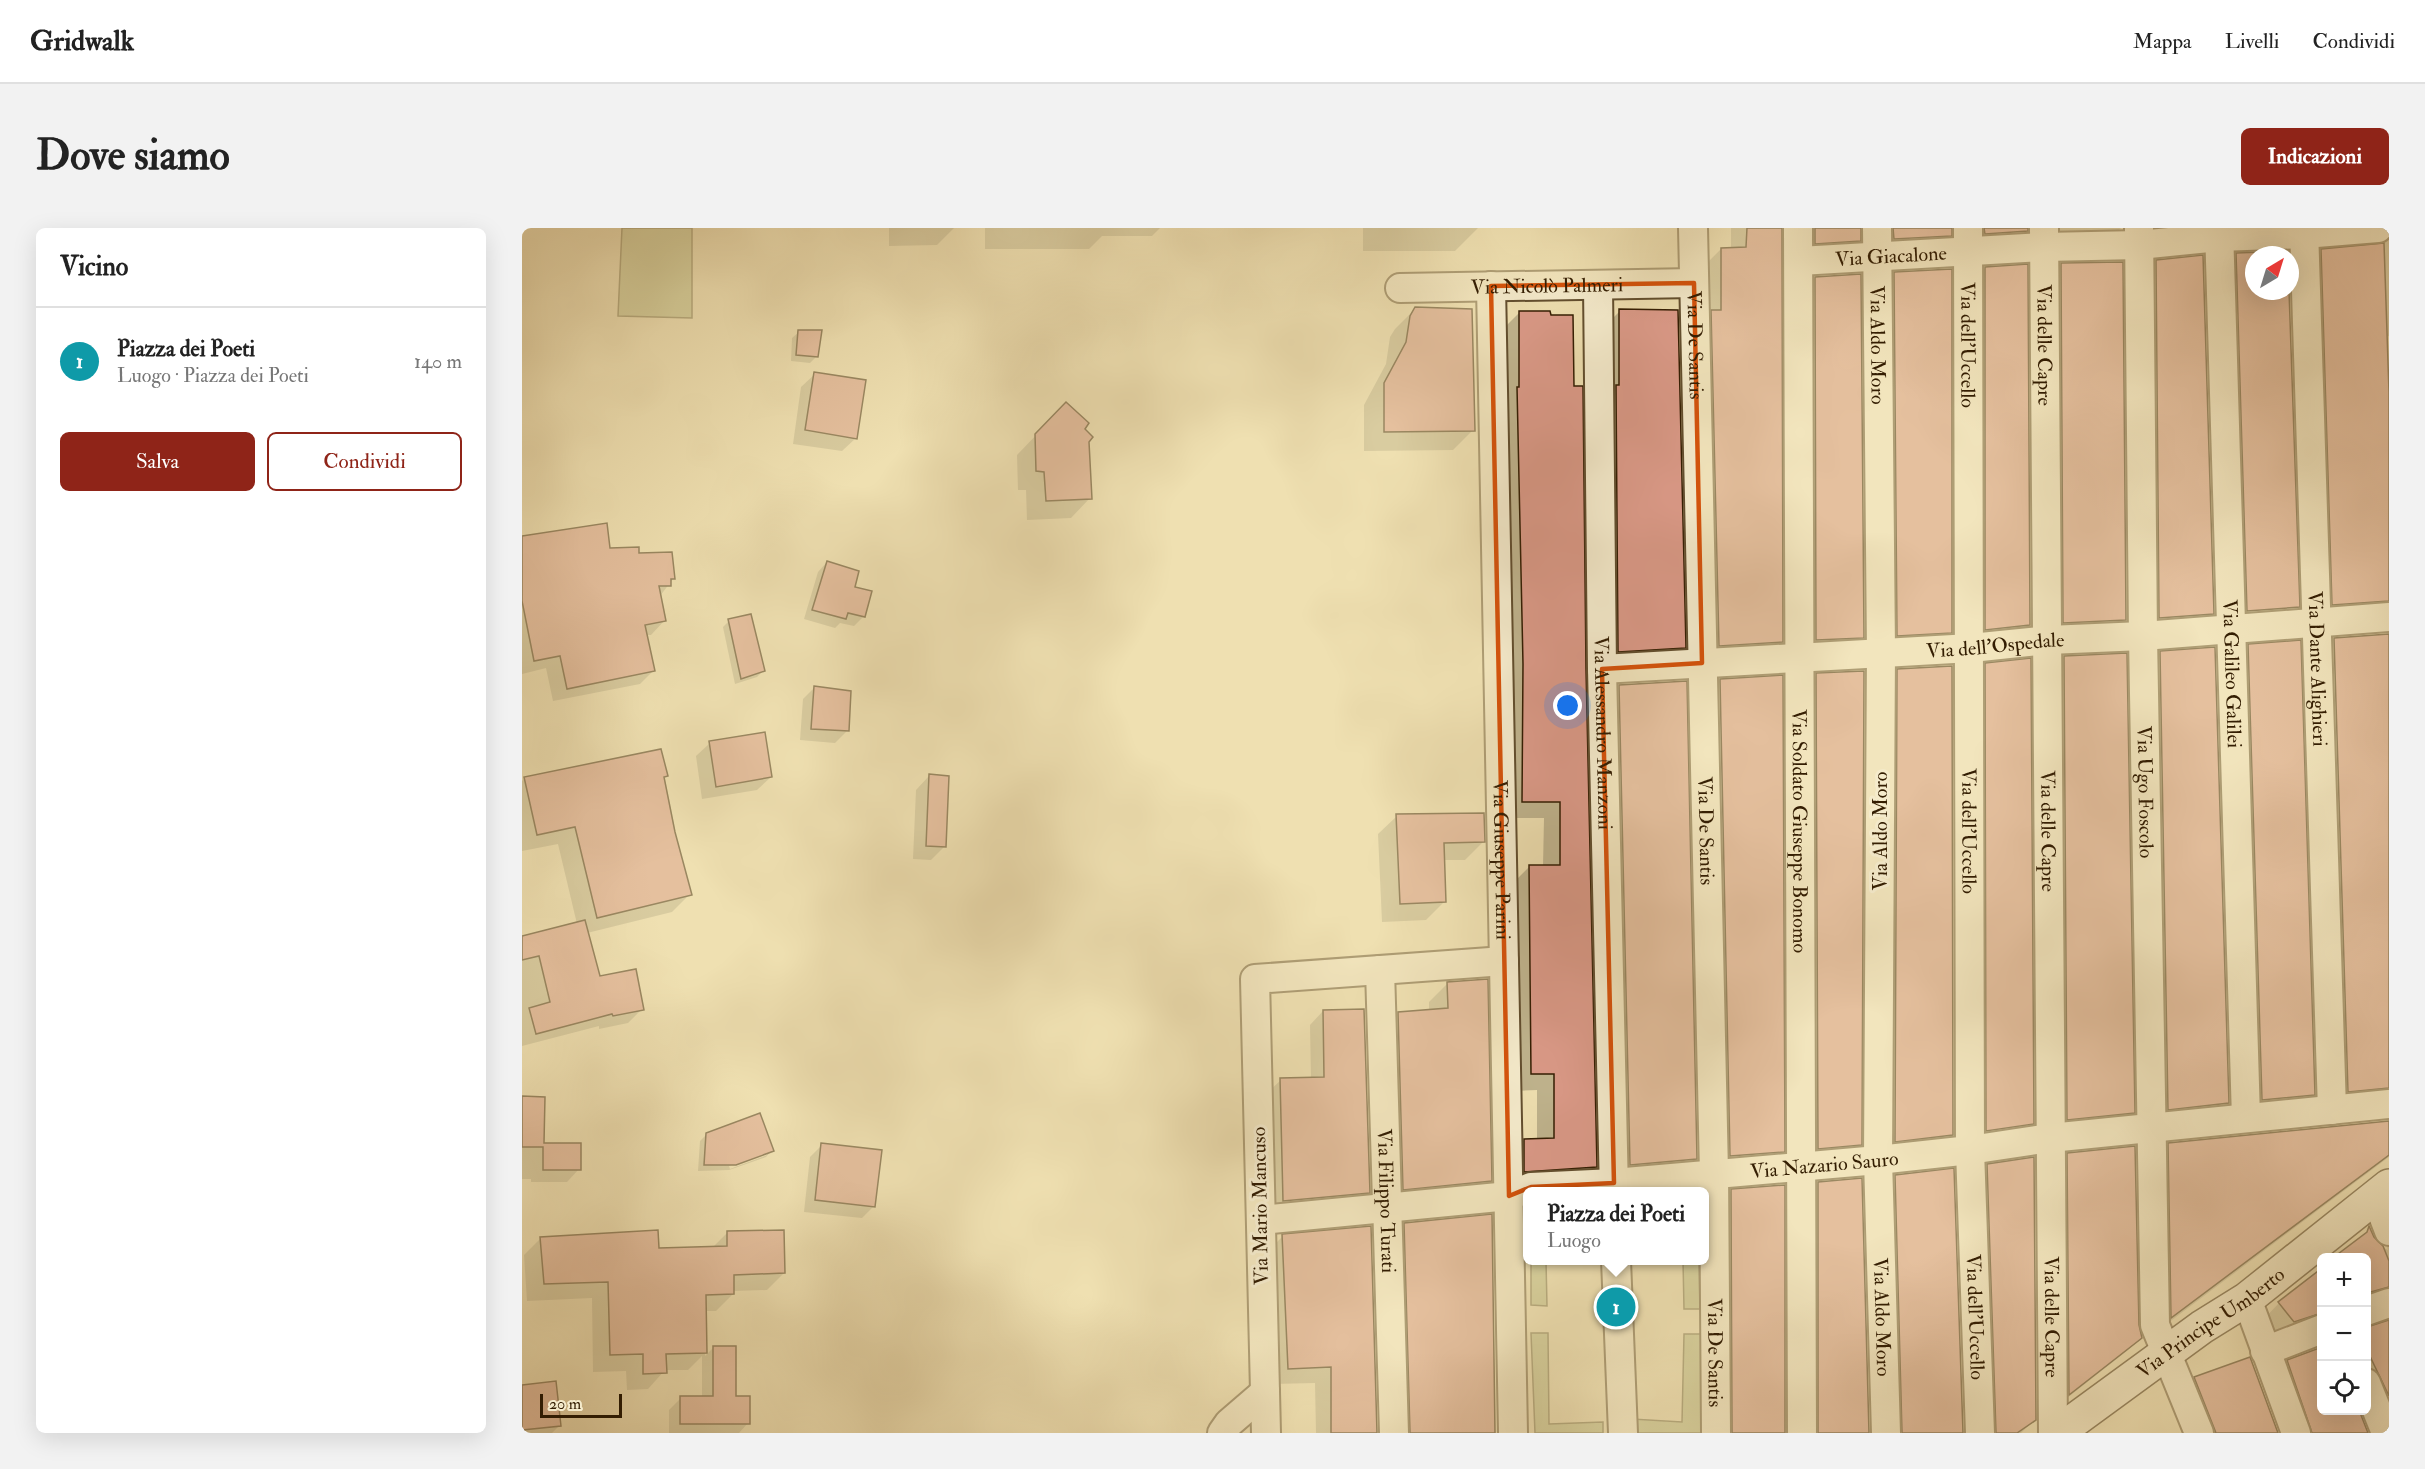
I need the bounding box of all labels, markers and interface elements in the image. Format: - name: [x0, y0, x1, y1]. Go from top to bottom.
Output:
- text: Gridwalk: [30, 24, 134, 59]
- text: Mappa: [2133, 28, 2192, 55]
- text: Livelli: [2225, 28, 2279, 55]
- text: Condividi: [2312, 28, 2395, 55]
- button: Indicazioni: [2241, 128, 2389, 185]
- text: Dove siamo: [36, 130, 230, 182]
- street label: Via Giacalone: [1834, 240, 1947, 271]
- north arrow: [2245, 246, 2299, 300]
- text: Vicino: [60, 251, 128, 283]
- street label: Via Nicolò Palmeri: [1471, 272, 1623, 299]
- street label: Via dell'Uccello: [1956, 282, 1981, 408]
- street label: Via delle Capre: [2032, 284, 2058, 406]
- street label: Via Aldo Moro: [1865, 285, 1891, 405]
- street label: Via De Santis: [1682, 290, 1709, 400]
- text: Piazza dei Poeti: [117, 335, 255, 363]
- text: 1: [76, 349, 83, 374]
- text: 140 m: [414, 349, 462, 374]
- text: Luogo · Piazza dei Poeti: [117, 363, 309, 388]
- button: Salva: [60, 432, 255, 491]
- button: Condividi: [267, 432, 462, 491]
- street label: Via Dante Alighieri: [2303, 591, 2333, 747]
- street label: Via Galileo Galilei: [2218, 599, 2247, 749]
- street label: Via dell'Ospedale: [1926, 627, 2065, 663]
- street label: Via Alessandro Manzoni: [1589, 636, 1618, 830]
- your location: [1553, 691, 1582, 720]
- street label: Via Soldato Giuseppe Bonomo: [1787, 709, 1813, 953]
- street label: Via Ugo Foscolo: [2132, 725, 2159, 858]
- street label: Via dell'Uccello: [1957, 768, 1982, 894]
- street label: Via delle Capre: [2035, 770, 2061, 892]
- street label: Via Aldo Moro: [1868, 772, 1893, 890]
- street label: Via De Santis: [1693, 776, 1720, 886]
- street label: Via Giuseppe Parini: [1488, 780, 1516, 940]
- street label: Via Mario Mancuso: [1246, 1127, 1274, 1285]
- street label: Via Filippo Turati: [1372, 1128, 1402, 1274]
- street label: Via Nazario Sauro: [1749, 1145, 1900, 1184]
- popup: [1523, 1187, 1709, 1265]
- text: Piazza dei Poeti: [1547, 1200, 1685, 1228]
- text: Luogo: [1547, 1228, 1601, 1253]
- map controls: [2317, 1253, 2371, 1415]
- button: +: [2317, 1253, 2371, 1307]
- street label: Via dell'Uccello: [1961, 1254, 1991, 1380]
- street label: Via delle Capre: [2039, 1256, 2065, 1378]
- street label: Via Aldo Moro: [1868, 1257, 1897, 1377]
- street label: Via Principe Umberto: [2131, 1262, 2289, 1383]
- pin: 1: [1596, 1284, 1636, 1330]
- street label: Via De Santis: [1702, 1298, 1728, 1407]
- button: −: [2317, 1307, 2371, 1361]
- button: locate: [2317, 1361, 2371, 1415]
- scale bar: [540, 1391, 622, 1418]
- text: 20 m: [549, 1394, 581, 1414]

